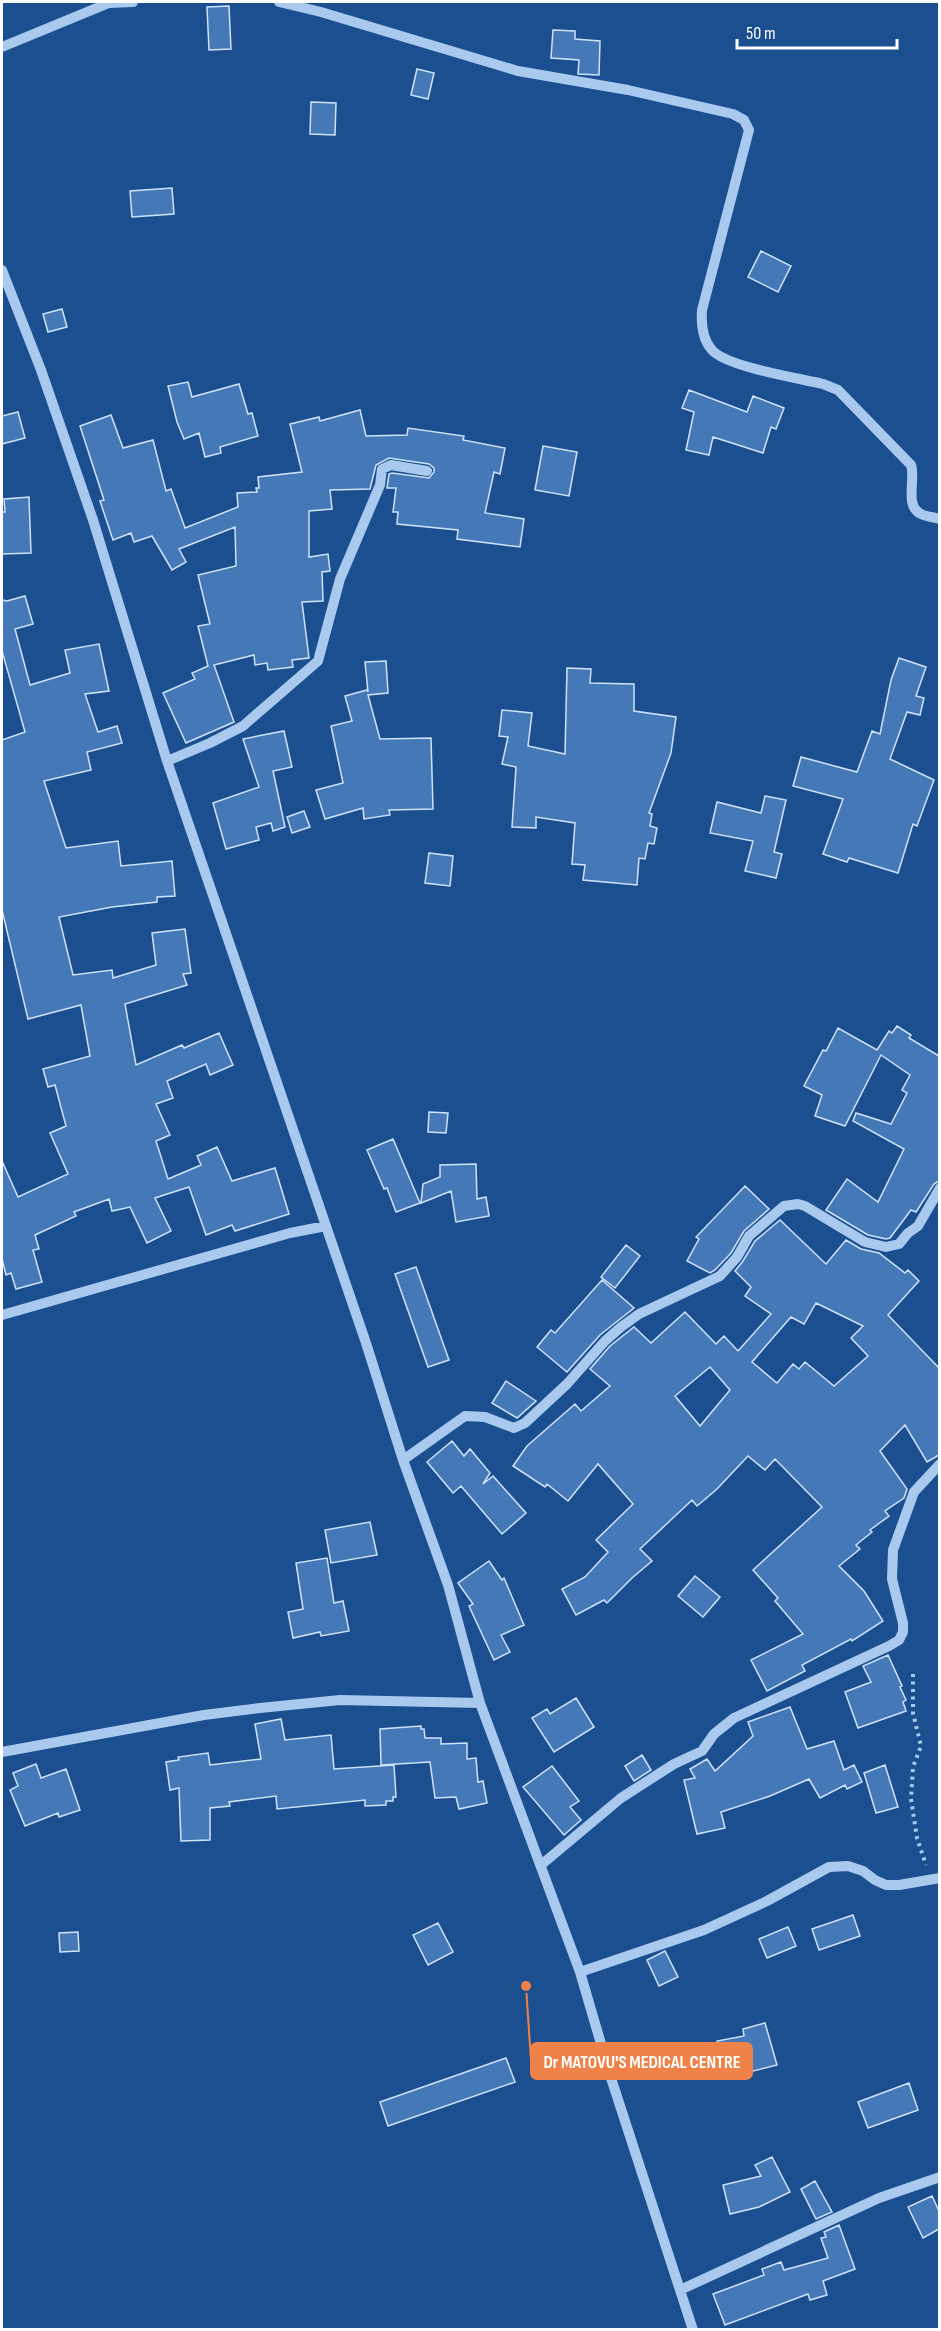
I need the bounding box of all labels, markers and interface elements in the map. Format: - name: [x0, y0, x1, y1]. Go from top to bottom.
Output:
- scale bar: [737, 12, 898, 50]
- text: 50 m: [746, 23, 776, 44]
- callout: Dr MATOVU'S MEDICAL CENTRE: [531, 2043, 752, 2079]
- text: Dr MATOVU'S MEDICAL CENTRE: [543, 2052, 741, 2073]

